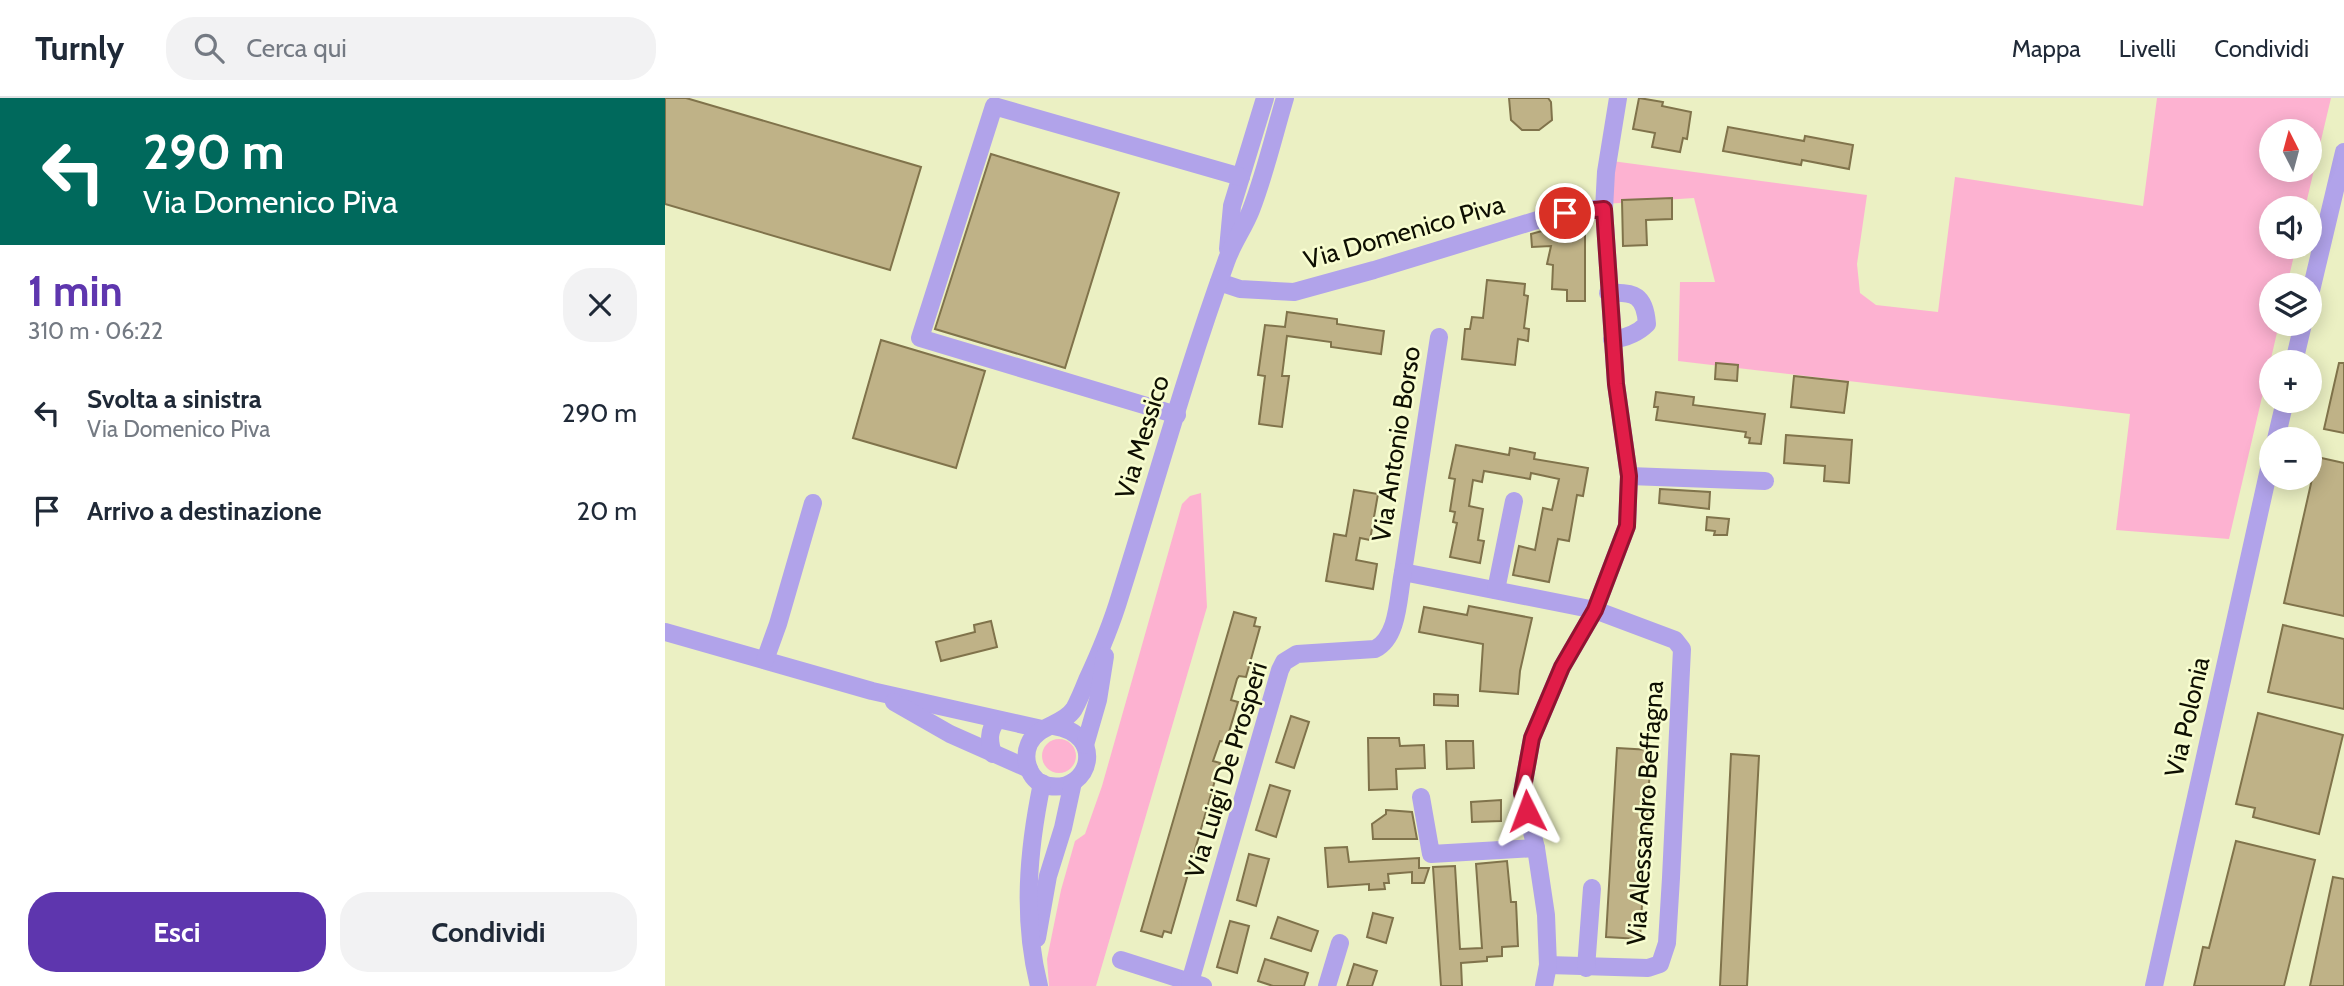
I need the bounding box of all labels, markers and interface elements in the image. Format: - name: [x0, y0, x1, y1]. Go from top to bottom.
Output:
- search box: [166, 17, 656, 80]
- text: Turnly: [35, 28, 124, 68]
- icon: search: [190, 29, 228, 67]
- text: Cerca qui: [246, 32, 347, 64]
- text: Mappa: [2012, 34, 2081, 63]
- text: Livelli: [2119, 34, 2176, 63]
- text: Condividi: [2214, 34, 2309, 63]
- north arrow: [2259, 119, 2322, 182]
- map controls: [2259, 119, 2322, 490]
- text: 290 m: [143, 122, 285, 181]
- icon: left: [28, 126, 119, 217]
- text: Via Domenico Piva: [143, 182, 398, 221]
- pin: [1535, 183, 1595, 243]
- street label: Via Domenico Piva: [1300, 188, 1508, 276]
- icon: arrive: [1546, 194, 1584, 232]
- button: sound: [2259, 196, 2322, 259]
- text: 1 min: [28, 265, 123, 317]
- button: close: [563, 268, 637, 342]
- button: layers: [2259, 273, 2322, 336]
- text: 310 m · 06:22: [28, 317, 163, 345]
- street label: Via Antonio Borso: [1365, 344, 1427, 544]
- button: +: [2259, 350, 2322, 413]
- street label: Via Messico: [1108, 371, 1176, 503]
- text: Svolta a sinistra: [87, 383, 262, 415]
- icon: left: [28, 394, 66, 432]
- text: 290 m: [562, 397, 637, 429]
- text: Via Domenico Piva: [87, 415, 270, 443]
- button: −: [2259, 427, 2322, 490]
- icon: arrive: [28, 492, 66, 530]
- text: Arrivo a destinazione: [87, 495, 322, 527]
- text: 20 m: [577, 495, 637, 527]
- street label: Via Polonia: [2158, 653, 2216, 780]
- street label: Via Luigi De Prosperi: [1178, 658, 1274, 882]
- street label: Via Alessandro Beffagna: [1620, 679, 1670, 946]
- position arrow: [1490, 774, 1564, 848]
- button: Esci: [28, 892, 326, 972]
- button: Condividi: [340, 892, 637, 972]

